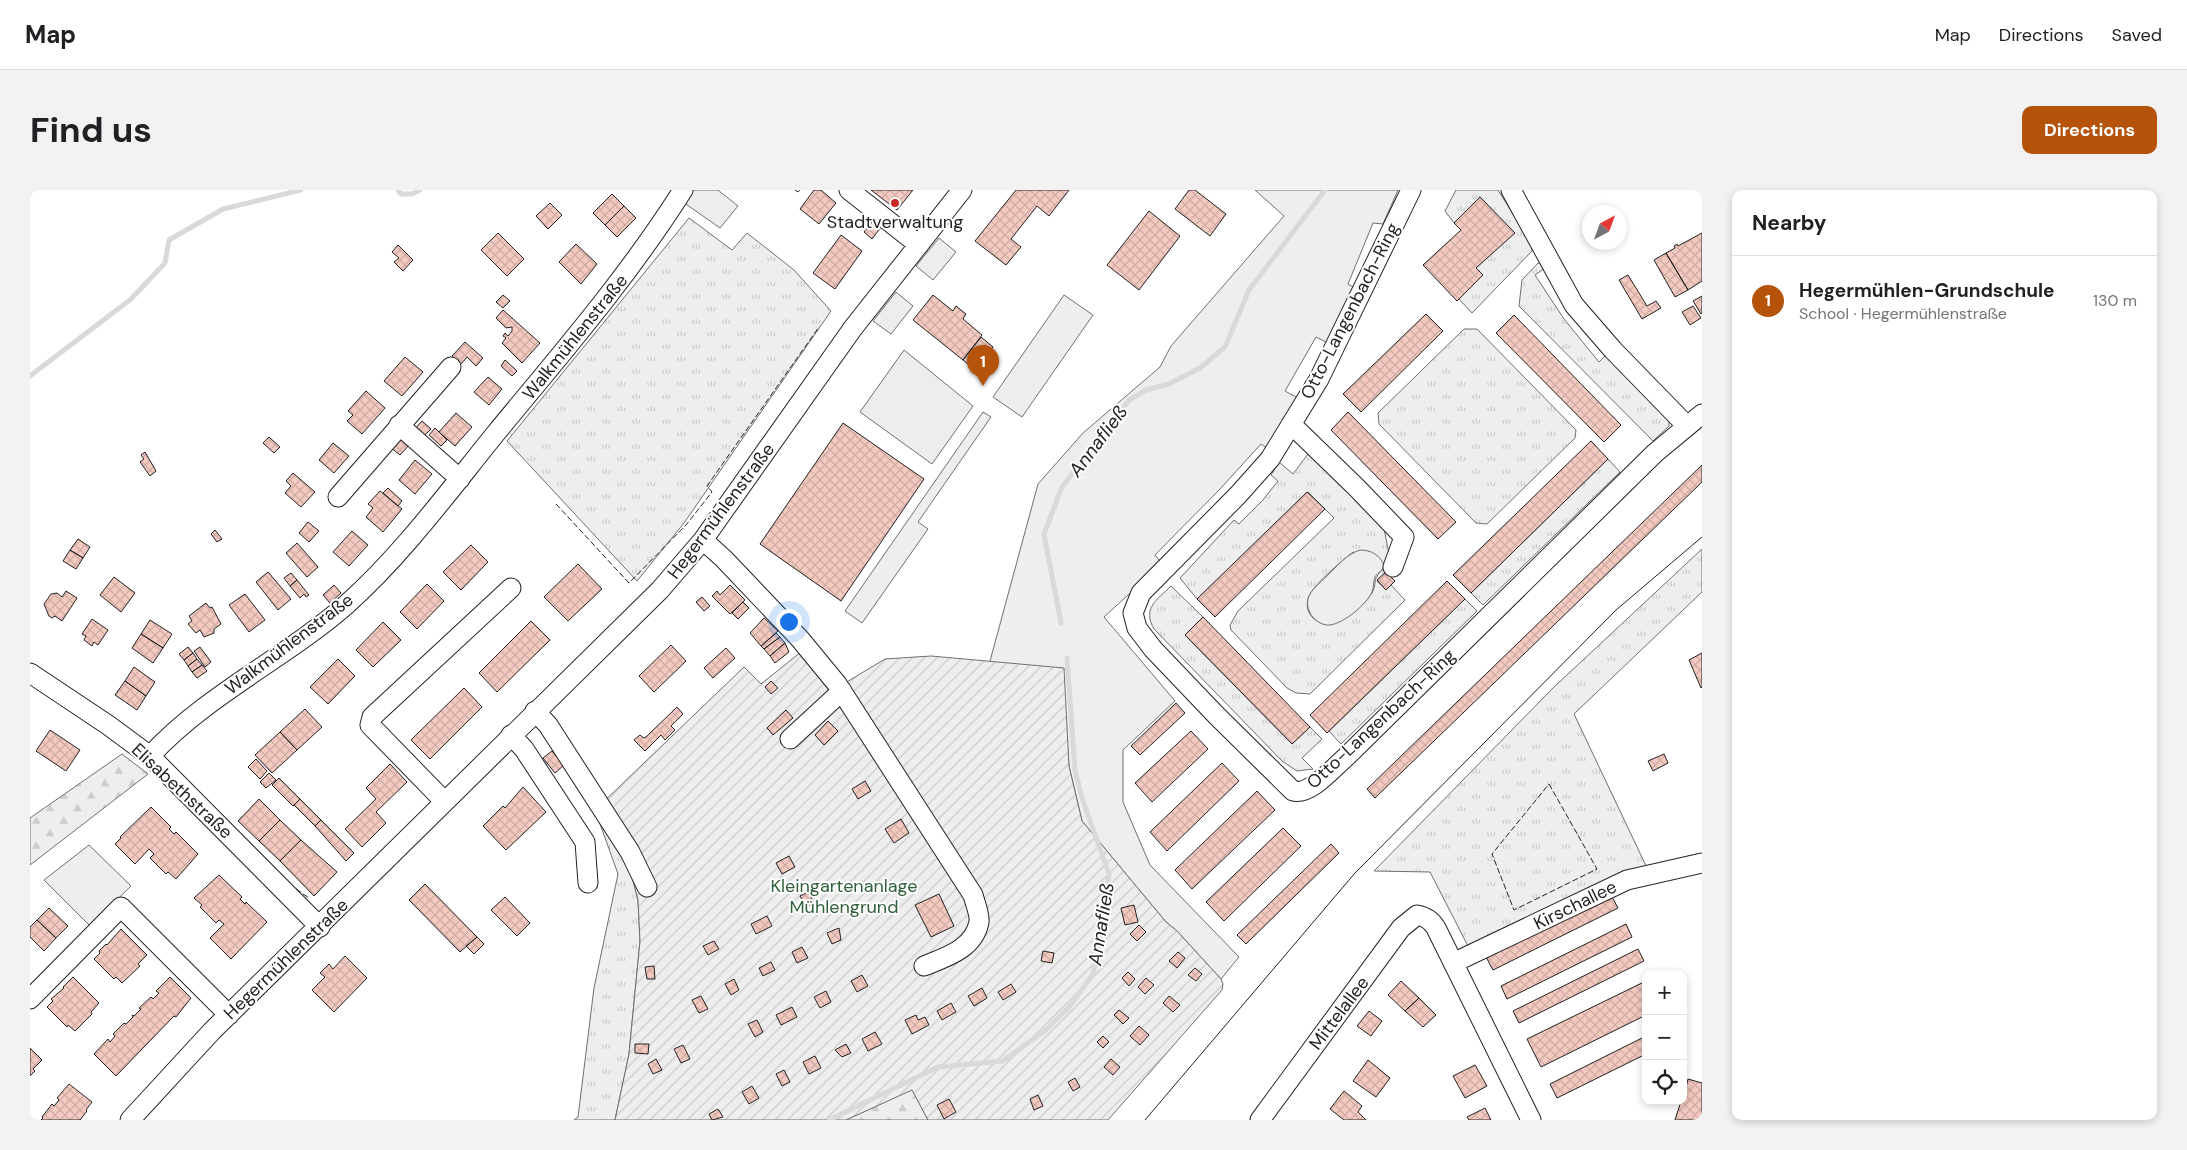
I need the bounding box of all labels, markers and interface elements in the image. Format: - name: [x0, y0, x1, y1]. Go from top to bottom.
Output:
- text: Map: [25, 19, 76, 50]
- text: Map: [1935, 23, 1971, 47]
- text: Directions: [1999, 23, 2084, 47]
- text: Saved: [2112, 23, 2162, 47]
- button: Directions: [2022, 106, 2157, 154]
- text: Find us: [30, 107, 152, 153]
- marker: Stadtverwaltung: [889, 197, 901, 209]
- north arrow: [1582, 205, 1627, 250]
- text: Nearby: [1752, 209, 1826, 237]
- place label: Stadtverwaltung: [827, 210, 963, 234]
- street label: Otto-Langenbach-Ring: [1295, 219, 1405, 403]
- street label: Walkmühlenstraße: [517, 269, 633, 405]
- text: Hegermühlen-Grundschule: [1799, 278, 2054, 303]
- text: 1: [1765, 290, 1771, 311]
- text: 130 m: [2093, 290, 2137, 311]
- text: School · Hegermühlenstraße: [1799, 303, 2007, 324]
- pin: 1: [967, 345, 999, 386]
- water label: Annafließ: [1062, 400, 1133, 483]
- street label: Hegermühlenstraße: [662, 438, 780, 584]
- street label: Walkmühlenstraße: [220, 588, 358, 700]
- your location: [776, 609, 802, 635]
- street label: Otto-Langenbach-Ring: [1302, 644, 1460, 794]
- street label: Elisabethstraße: [126, 738, 238, 844]
- park label: Kleingartenanlage Mühlengrund: [770, 874, 918, 919]
- street label: Kirschallee: [1530, 875, 1620, 935]
- water label: Annafließ: [1082, 881, 1120, 968]
- street label: Hegermühlenstraße: [219, 893, 353, 1025]
- map controls: [1642, 970, 1687, 1105]
- button: +: [1642, 970, 1687, 1015]
- street label: Mittelallee: [1304, 972, 1374, 1054]
- button: −: [1642, 1015, 1687, 1060]
- button: locate: [1642, 1060, 1687, 1105]

